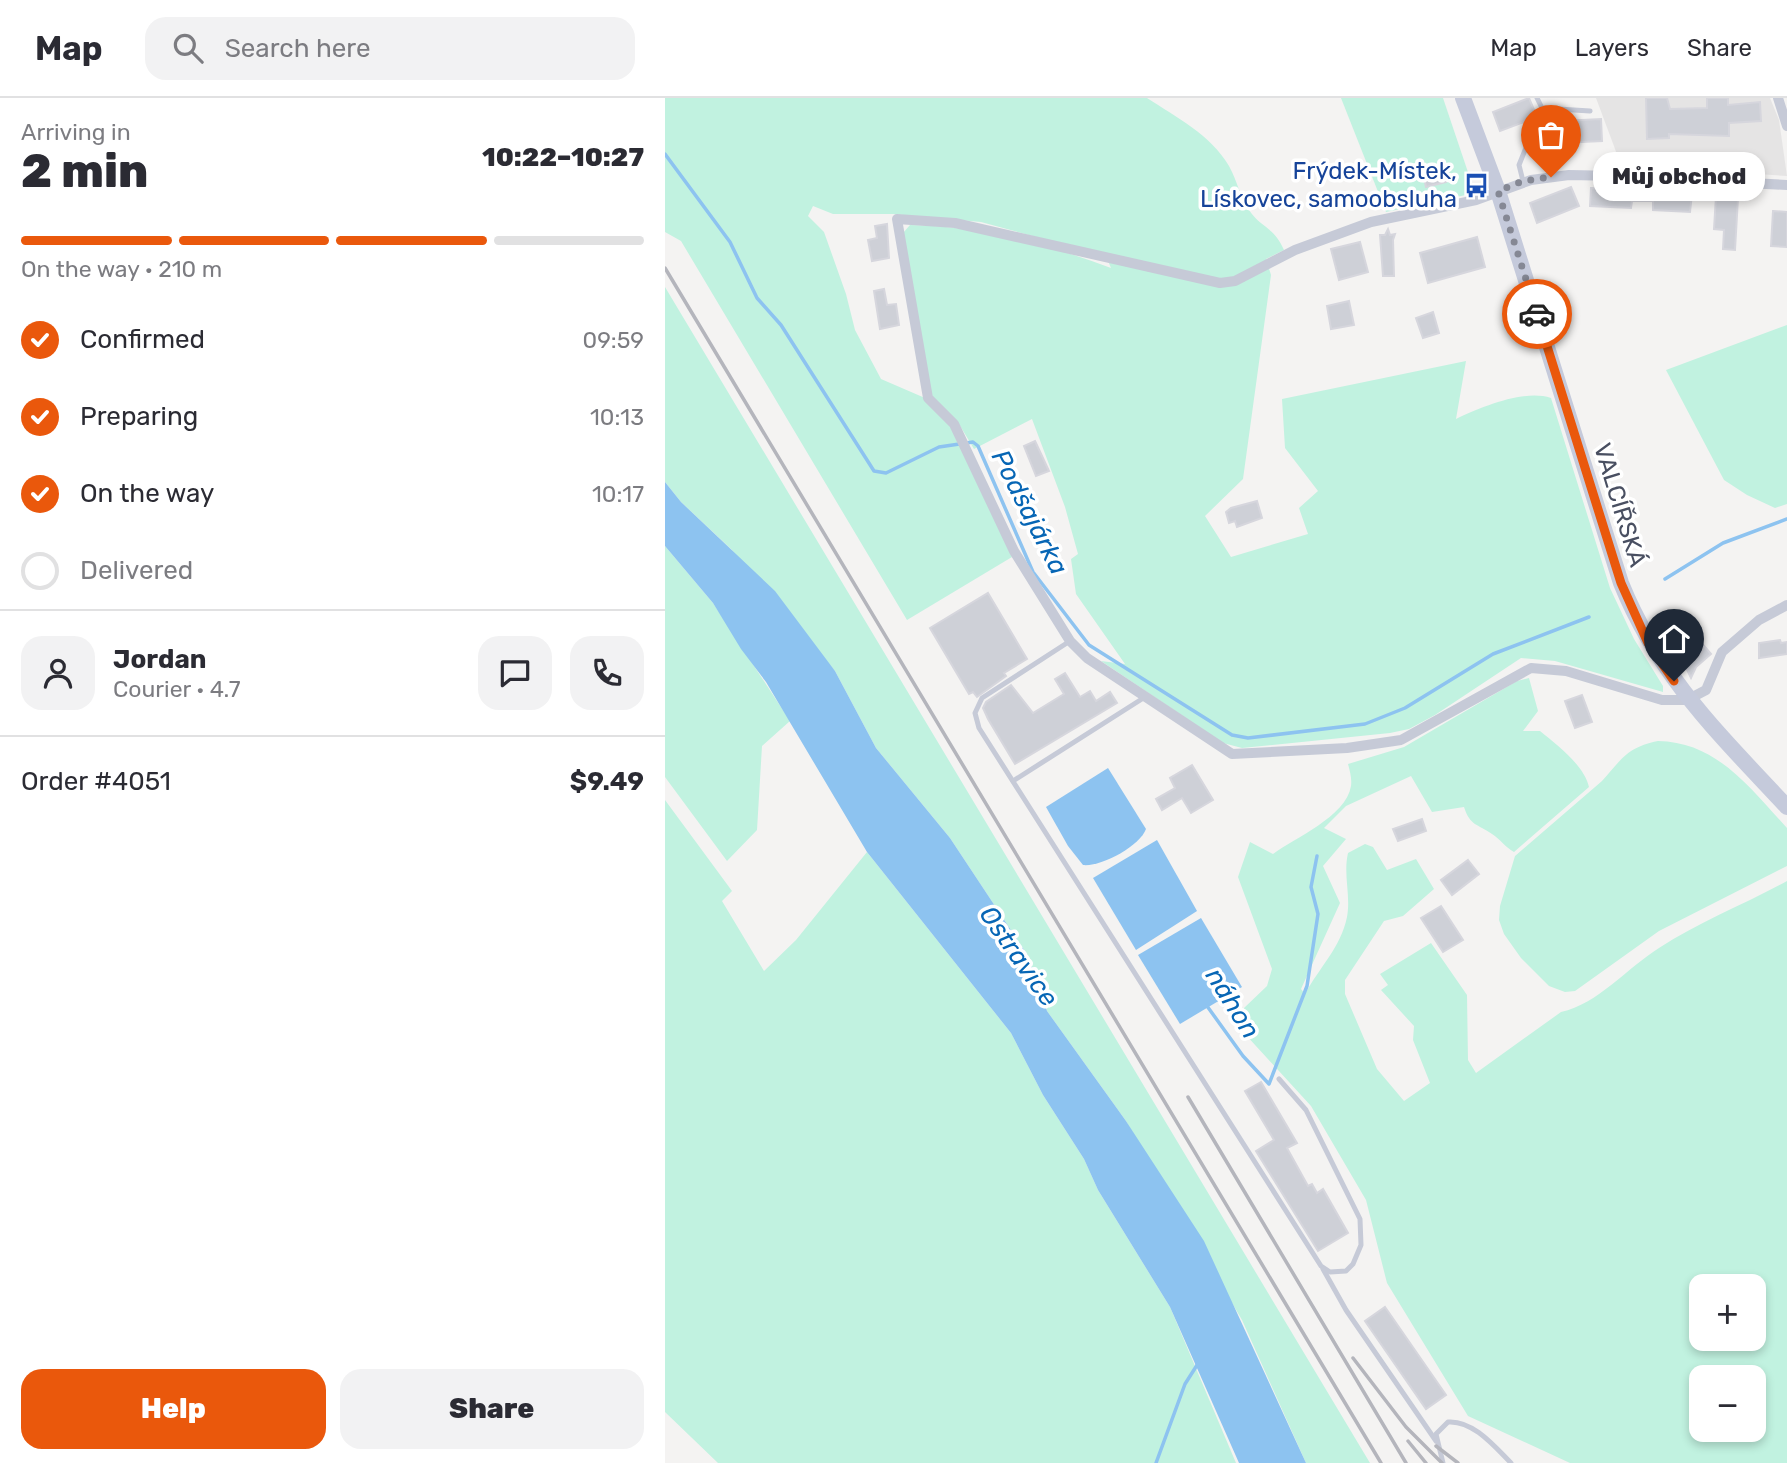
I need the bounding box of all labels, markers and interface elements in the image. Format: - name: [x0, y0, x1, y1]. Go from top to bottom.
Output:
- search box: [145, 17, 635, 80]
- text: Map: [35, 29, 103, 68]
- icon: search: [169, 29, 207, 67]
- text: Search here: [225, 33, 370, 64]
- text: Map: [1490, 34, 1537, 62]
- text: Layers: [1575, 34, 1649, 62]
- text: Share: [1687, 34, 1752, 62]
- pin: [1521, 105, 1581, 177]
- icon: bag: [1532, 116, 1570, 154]
- text: Arriving in: [21, 118, 131, 146]
- text: 10:22–10:27: [482, 142, 644, 173]
- text: 2 min: [21, 144, 148, 199]
- callout: Můj obchod: [1593, 153, 1765, 202]
- place label: Frýdek-Místek, Lískovec, samoobsluha: [1200, 157, 1457, 213]
- text: Můj obchod: [1612, 162, 1746, 190]
- bus stop icon: Frýdek-Místek, Lískovec, samoobsluha: [1463, 171, 1491, 199]
- text: On the way · 210 m: [21, 255, 222, 283]
- courier: [1502, 279, 1572, 349]
- icon: car: [1518, 295, 1556, 333]
- icon: check: [21, 321, 59, 359]
- text: Confirmed: [80, 324, 205, 355]
- text: 09:59: [583, 326, 644, 354]
- icon: check: [21, 398, 59, 436]
- text: Preparing: [80, 401, 198, 432]
- text: 10:13: [590, 403, 644, 431]
- street label: VALCÍŘSKÁ: [1588, 440, 1652, 570]
- water label: Podšajárka: [985, 445, 1074, 580]
- icon: check: [21, 475, 59, 513]
- text: On the way: [80, 478, 214, 509]
- text: 10:17: [592, 480, 644, 508]
- text: Delivered: [80, 555, 193, 586]
- pin: [1644, 609, 1704, 681]
- icon: home: [1655, 620, 1693, 658]
- button: person: [21, 636, 95, 710]
- button: chat: [478, 636, 552, 710]
- button: phone: [570, 636, 644, 710]
- text: Jordan: [113, 644, 206, 675]
- text: Courier · 4.7: [113, 675, 240, 703]
- text: Order #4051: [21, 766, 171, 797]
- text: $9.49: [570, 766, 644, 797]
- water label: Ostravice: [973, 900, 1065, 1013]
- water label: náhon: [1199, 962, 1266, 1044]
- map controls: [1689, 1274, 1766, 1442]
- button: +: [1689, 1274, 1766, 1351]
- button: −: [1689, 1365, 1766, 1442]
- button: Help: [21, 1369, 326, 1449]
- button: Share: [340, 1369, 644, 1449]

